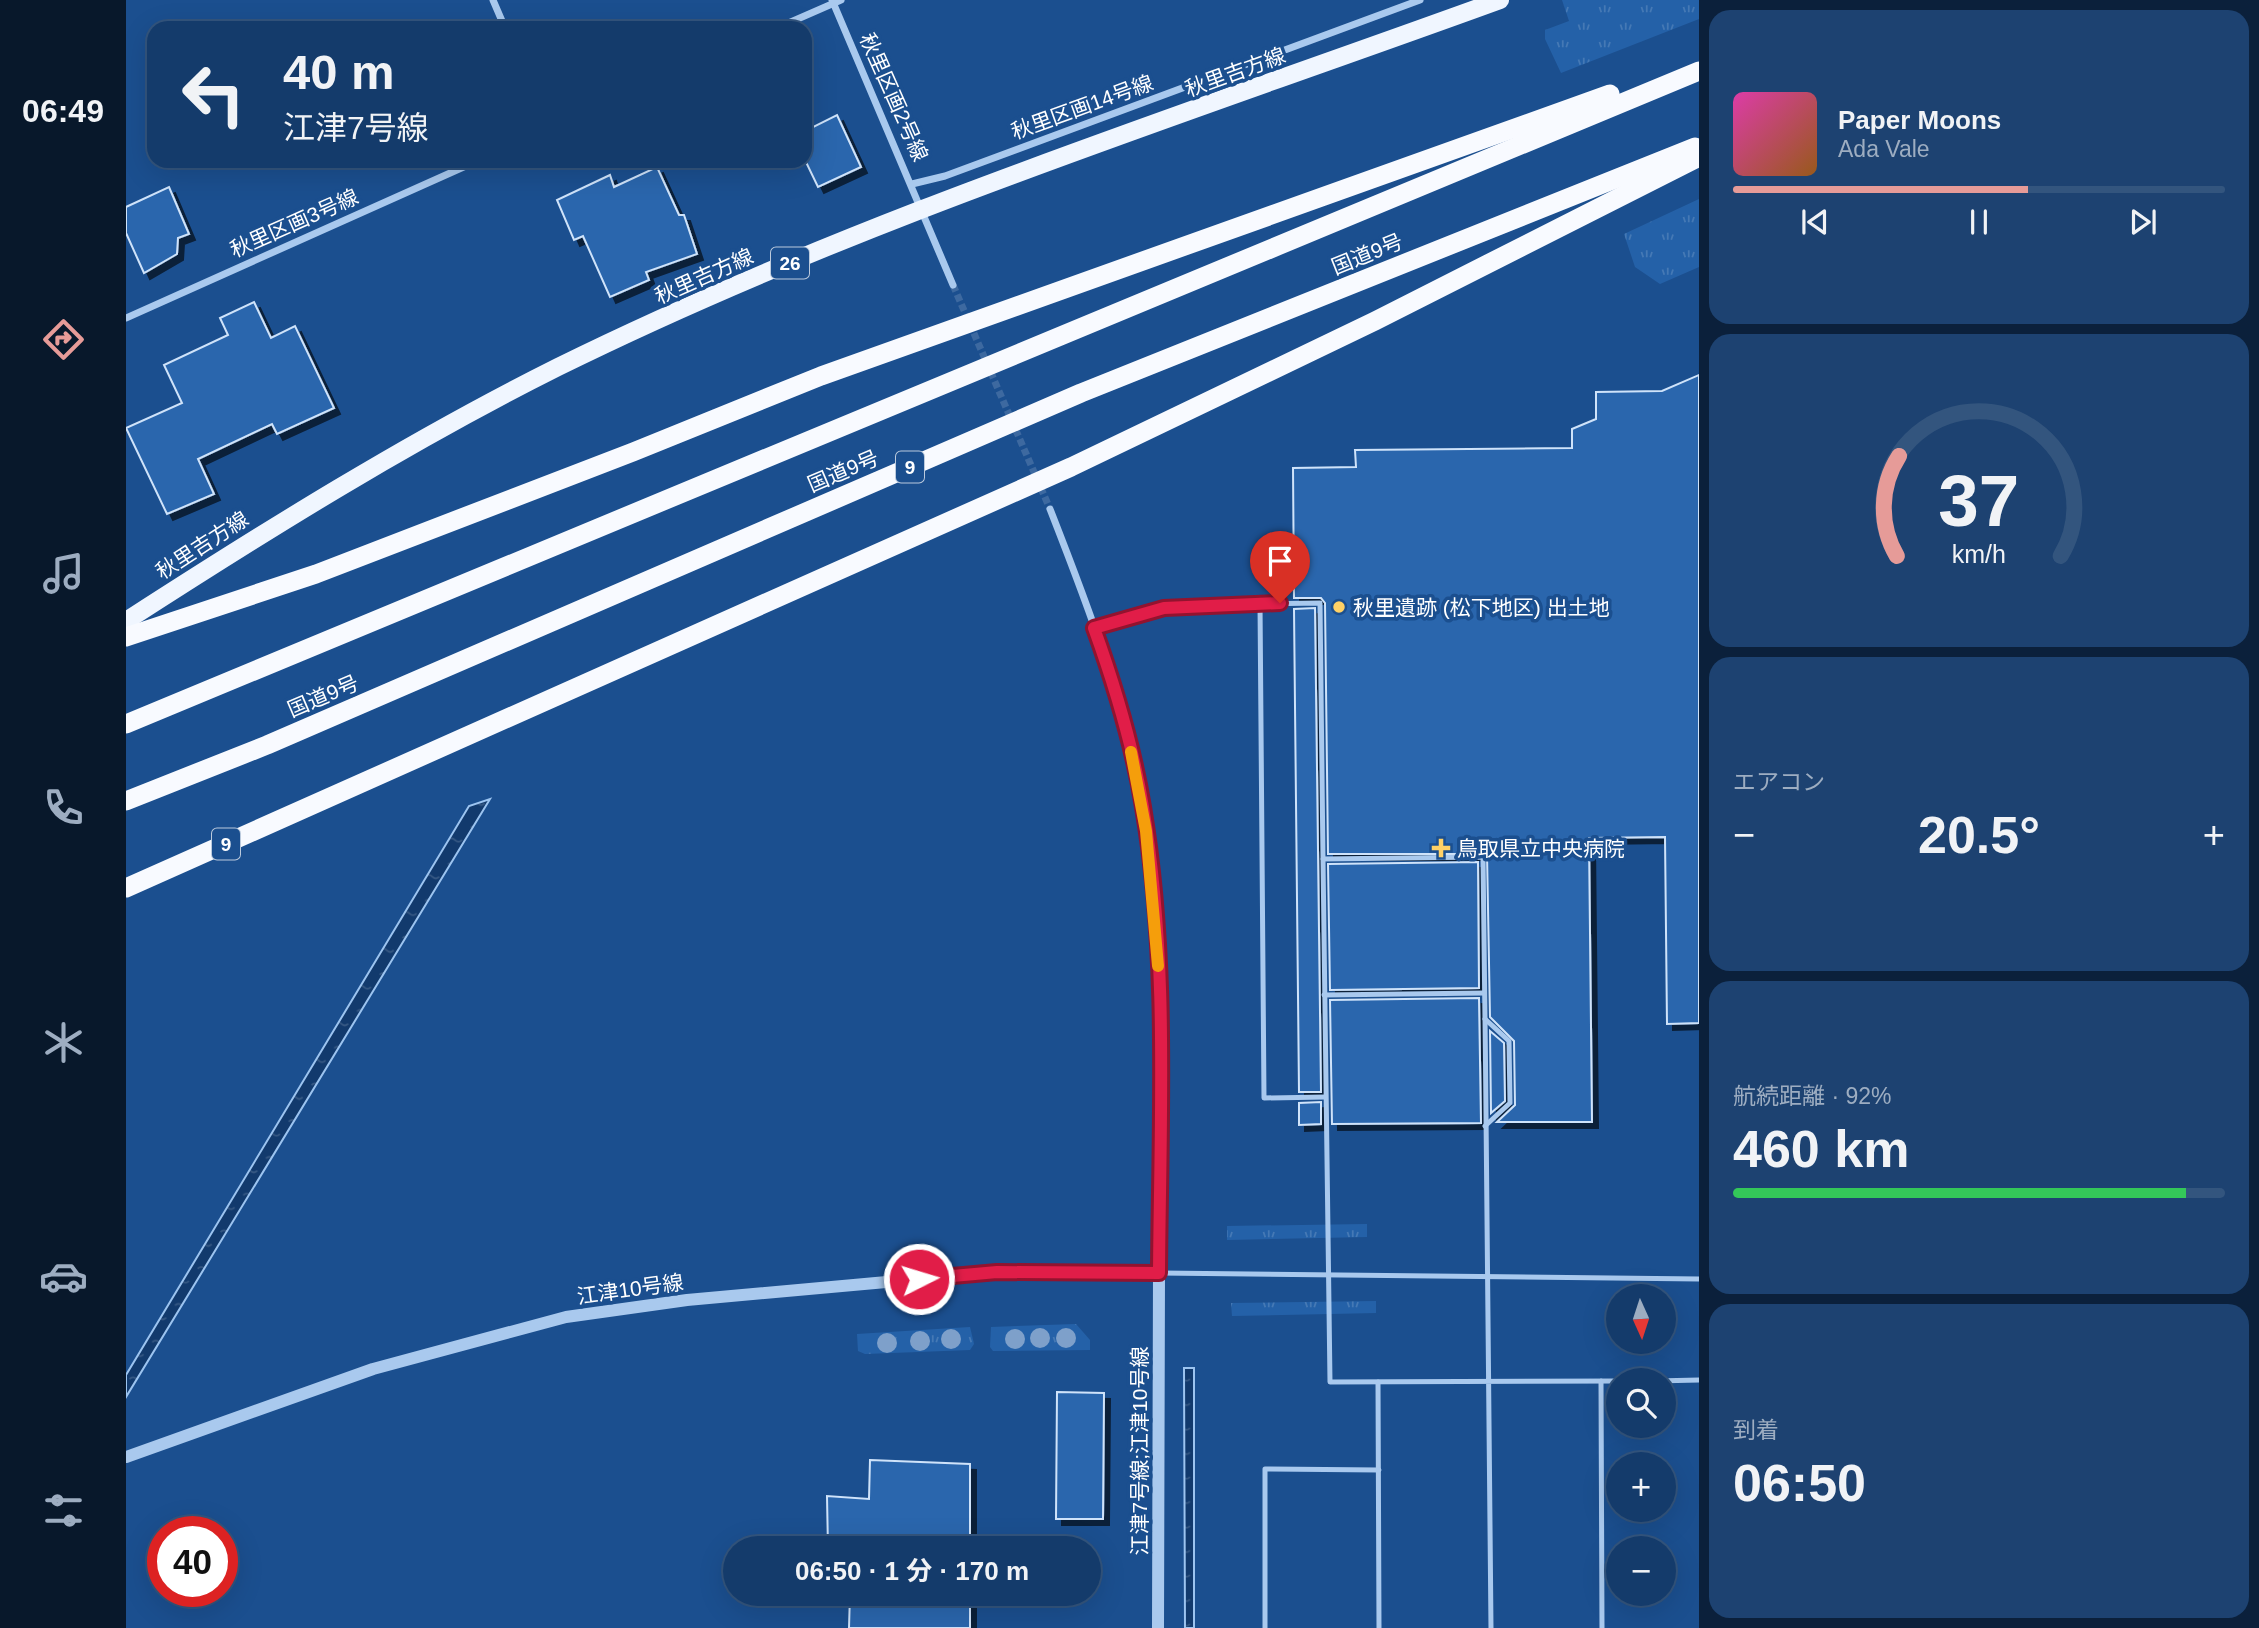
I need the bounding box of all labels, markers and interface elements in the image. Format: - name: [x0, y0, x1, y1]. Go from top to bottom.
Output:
- street label: 秋里区画2号線: [855, 29, 933, 165]
- street label: 秋里吉方線: [1182, 43, 1288, 101]
- text: 40 m: [283, 45, 395, 99]
- icon: left: [168, 49, 259, 140]
- street label: 秋里区画14号線: [1008, 71, 1156, 143]
- text: 06:49: [22, 93, 104, 129]
- text: Paper Moons: [1838, 105, 2001, 135]
- text: 江津7号線: [283, 110, 429, 146]
- text: Ada Vale: [1838, 136, 1930, 162]
- street label: 秋里区画3号線: [226, 184, 362, 262]
- icon: previous: [1796, 203, 1834, 241]
- icon: pause: [1960, 203, 1998, 241]
- icon: next: [2124, 203, 2162, 241]
- street label: 国道9号: [1328, 229, 1406, 279]
- street label: 秋里吉方線: [651, 244, 757, 308]
- road number: 26: [771, 247, 809, 278]
- icon: directions: [39, 315, 88, 364]
- street label: 国道9号: [804, 446, 882, 496]
- road number: 9: [896, 452, 924, 482]
- text: 37: [1939, 461, 2019, 542]
- street label: 秋里吉方線: [152, 507, 252, 583]
- pin: [1250, 531, 1310, 603]
- text: km/h: [1952, 540, 2006, 568]
- icon: arrive: [1261, 542, 1299, 580]
- icon: music: [39, 549, 88, 598]
- place label: 秋里遺跡 (松下地区) 出土地: [1353, 596, 1610, 619]
- marker: 秋里遺跡 (松下地区) 出土地: [1331, 599, 1347, 615]
- street label: 国道9号: [284, 671, 362, 721]
- text: エアコン: [1733, 769, 1825, 795]
- icon: phone: [39, 783, 88, 832]
- text: 20.5°: [1918, 806, 2040, 864]
- text: −: [1733, 814, 1755, 856]
- text: +: [2203, 814, 2225, 856]
- road number: 9: [212, 828, 240, 860]
- place label: 鳥取県立中央病院: [1457, 837, 1625, 860]
- marker: 鳥取県立中央病院: [1431, 838, 1451, 858]
- icon: climate: [39, 1018, 88, 1067]
- text: 航続距離 · 92%: [1733, 1083, 1891, 1109]
- text: 460 km: [1733, 1120, 1909, 1178]
- position arrow: [882, 1242, 956, 1316]
- icon: car: [39, 1252, 88, 1301]
- street label: 江津10号線: [575, 1270, 685, 1308]
- north arrow: [1606, 1284, 1676, 1354]
- map controls: [1606, 1284, 1676, 1606]
- street label: 江津7号線;江津10号線: [1128, 1347, 1151, 1555]
- button: search: [1606, 1368, 1676, 1438]
- text: 到着: [1733, 1417, 1779, 1443]
- button: +: [1606, 1452, 1676, 1522]
- text: 06:50: [1733, 1454, 1866, 1512]
- icon: filters: [39, 1486, 88, 1535]
- speed limit sign: 40: [147, 1516, 238, 1607]
- button: −: [1606, 1536, 1676, 1606]
- text: 06:50 · 1 分 · 170 m: [795, 1556, 1029, 1586]

